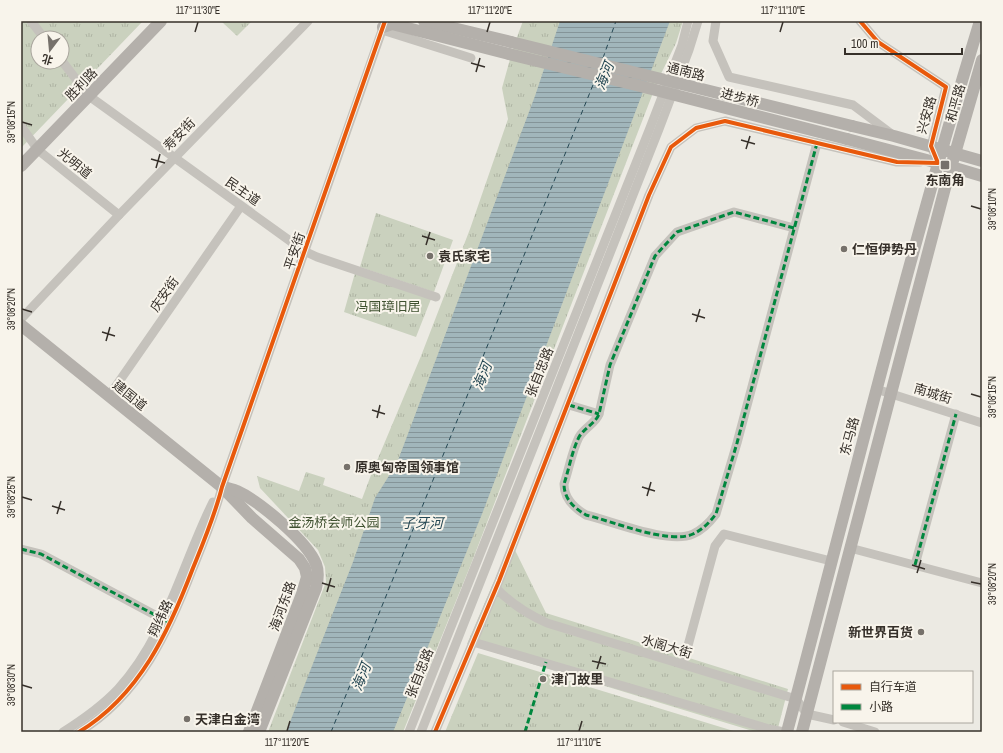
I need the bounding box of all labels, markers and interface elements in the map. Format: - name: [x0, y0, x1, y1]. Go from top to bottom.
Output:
- text: 117°11'30"E: [176, 4, 220, 17]
- text: 117°11'20"E: [468, 4, 512, 17]
- text: 117°11'10"E: [761, 4, 805, 17]
- north arrow: [30, 30, 70, 70]
- scale bar: [845, 30, 962, 56]
- text: 100 m: [851, 36, 878, 52]
- text: 北: [40, 51, 54, 68]
- water label: 海河: [590, 57, 619, 92]
- street label: 通南路: [665, 59, 707, 84]
- street label: 胜利路: [62, 64, 101, 104]
- street label: 和平路: [942, 82, 969, 124]
- street label: 进步桥: [719, 84, 761, 111]
- street label: 兴安路: [913, 94, 940, 136]
- text: 39°08'15"N: [5, 101, 18, 143]
- street label: 寿安街: [160, 114, 199, 154]
- street label: 光明道: [54, 145, 95, 182]
- marker: 东南角: [939, 159, 951, 171]
- place label: 东南角: [925, 172, 965, 189]
- street label: 民主道: [222, 173, 264, 210]
- text: 39°08'10"N: [986, 188, 999, 230]
- street label: 平安街: [280, 230, 309, 272]
- place label: 仁恒伊势丹: [852, 241, 917, 258]
- marker: 仁恒伊势丹: [839, 244, 849, 254]
- place label: 袁氏家宅: [438, 248, 490, 265]
- marker: 袁氏家宅: [425, 251, 435, 261]
- street label: 庆安街: [146, 273, 183, 315]
- text: 39°08'20"N: [5, 288, 18, 330]
- park label: 冯国璋旧居: [355, 298, 421, 315]
- street label: 张自忠路: [522, 345, 557, 399]
- water label: 海河: [468, 357, 497, 392]
- text: 39°08'15"N: [986, 376, 999, 418]
- street label: 建国道: [109, 377, 150, 414]
- street label: 南城街: [912, 380, 954, 407]
- street label: 东马路: [836, 415, 863, 457]
- place label: 原奥匈帝国领事馆: [355, 459, 459, 476]
- marker: 原奥匈帝国领事馆: [342, 462, 352, 472]
- text: 39°08'25"N: [5, 476, 18, 518]
- park label: 金汤桥会师公园: [288, 514, 380, 531]
- water label: 子牙河: [401, 514, 446, 532]
- text: 39°08'20"N: [986, 563, 999, 605]
- street label: 海河东路: [266, 579, 299, 634]
- street label: 翔纬路: [145, 597, 176, 639]
- place label: 新世界百货: [848, 624, 913, 641]
- marker: 新世界百货: [916, 627, 926, 637]
- street label: 水阁大街: [639, 631, 694, 662]
- street label: 张自忠路: [402, 646, 437, 700]
- water label: 海河: [347, 658, 376, 693]
- text: 39°08'30"N: [5, 664, 18, 706]
- place label: 津门故里: [551, 671, 603, 688]
- legend: [833, 671, 973, 723]
- marker: 津门故里: [538, 674, 548, 684]
- text: 自行车道: [869, 679, 917, 695]
- text: 小路: [869, 699, 893, 715]
- place label: 天津白金湾: [195, 711, 260, 728]
- marker: 天津白金湾: [182, 714, 192, 724]
- text: 117°11'20"E: [265, 736, 309, 749]
- text: 117°11'10"E: [557, 736, 601, 749]

